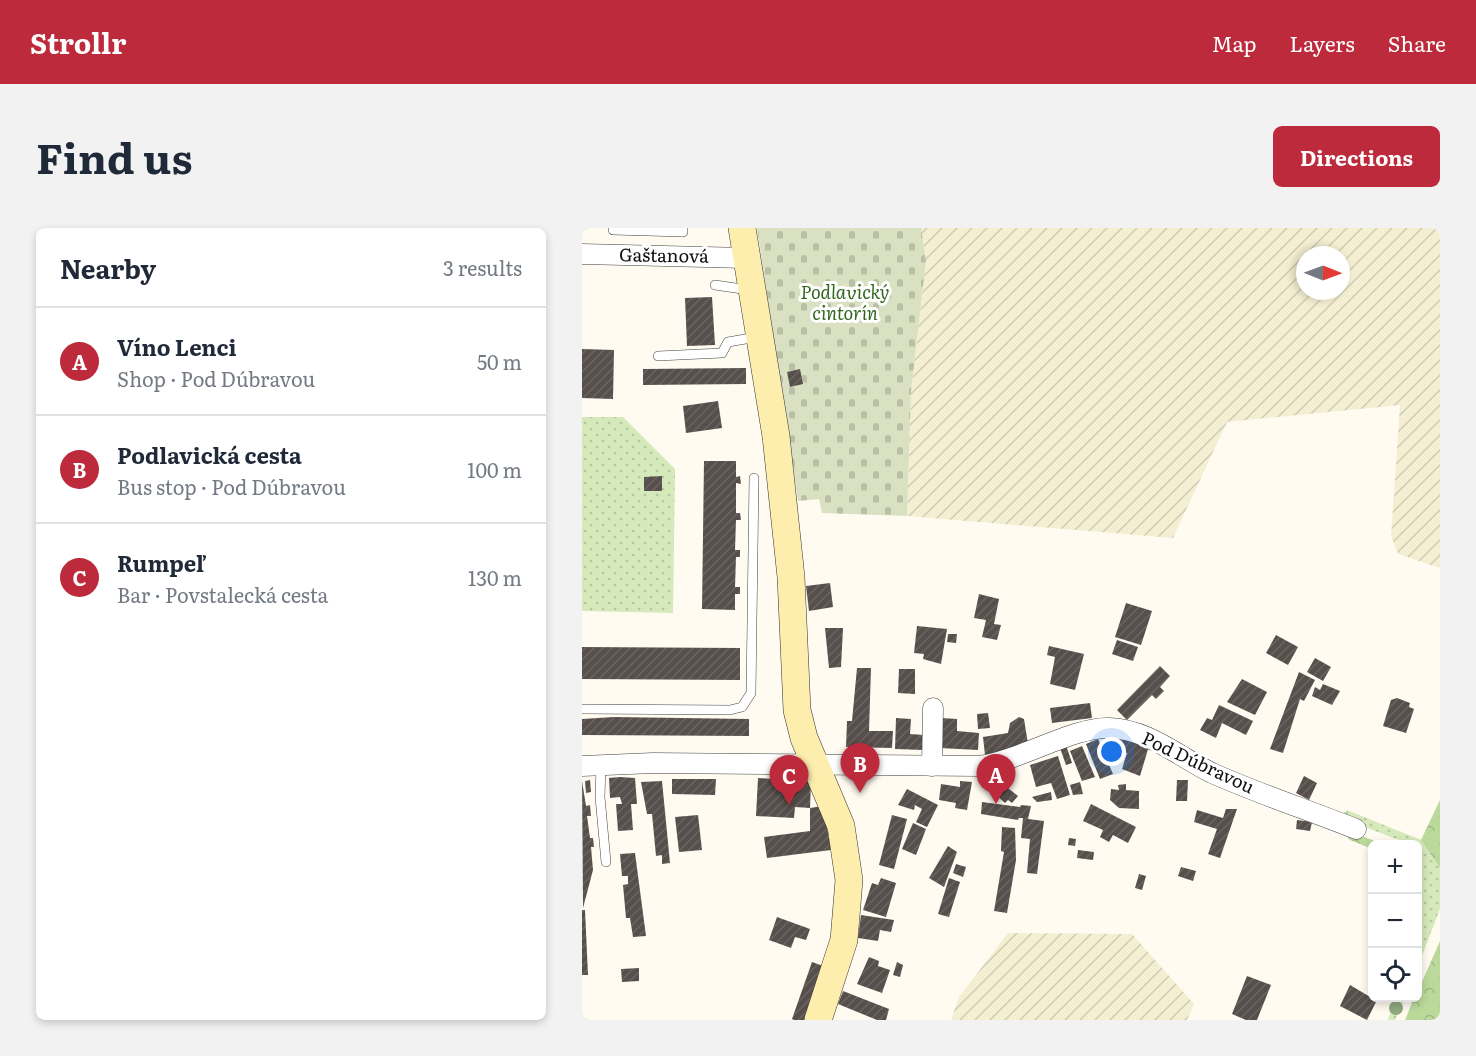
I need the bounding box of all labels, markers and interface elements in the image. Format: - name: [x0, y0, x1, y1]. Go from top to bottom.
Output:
- text: Strollr: [30, 21, 126, 63]
- text: Map: [1212, 27, 1257, 58]
- text: Layers: [1290, 27, 1355, 58]
- text: Share: [1388, 27, 1446, 58]
- text: Find us: [36, 125, 193, 187]
- button: Directions: [1273, 126, 1440, 187]
- street label: Gaštanová: [619, 240, 709, 269]
- north arrow: [1296, 246, 1350, 300]
- text: Nearby: [60, 248, 156, 287]
- text: 3 results: [443, 252, 522, 282]
- park label: Podlavický cintorín: [801, 278, 889, 326]
- text: Víno Lenci: [117, 330, 237, 363]
- text: A: [72, 346, 87, 376]
- text: 50 m: [477, 346, 522, 376]
- text: Shop · Pod Dúbravou: [117, 363, 315, 393]
- text: Podlavická cesta: [117, 438, 302, 471]
- text: B: [73, 454, 86, 484]
- text: 100 m: [467, 454, 522, 484]
- text: Bus stop · Pod Dúbravou: [117, 471, 346, 501]
- text: Rumpeľ: [117, 546, 206, 579]
- text: C: [72, 562, 87, 592]
- text: 130 m: [468, 562, 522, 592]
- text: Bar · Povstalecká cesta: [117, 579, 328, 609]
- street label: Pod Dúbravou: [1138, 724, 1259, 799]
- your location: [1097, 737, 1126, 766]
- pin: B: [840, 744, 880, 793]
- pin: A: [976, 754, 1016, 804]
- pin: C: [770, 756, 808, 805]
- map controls: [1368, 840, 1422, 1002]
- button: +: [1368, 840, 1422, 894]
- button: −: [1368, 894, 1422, 948]
- button: locate: [1368, 948, 1422, 1002]

